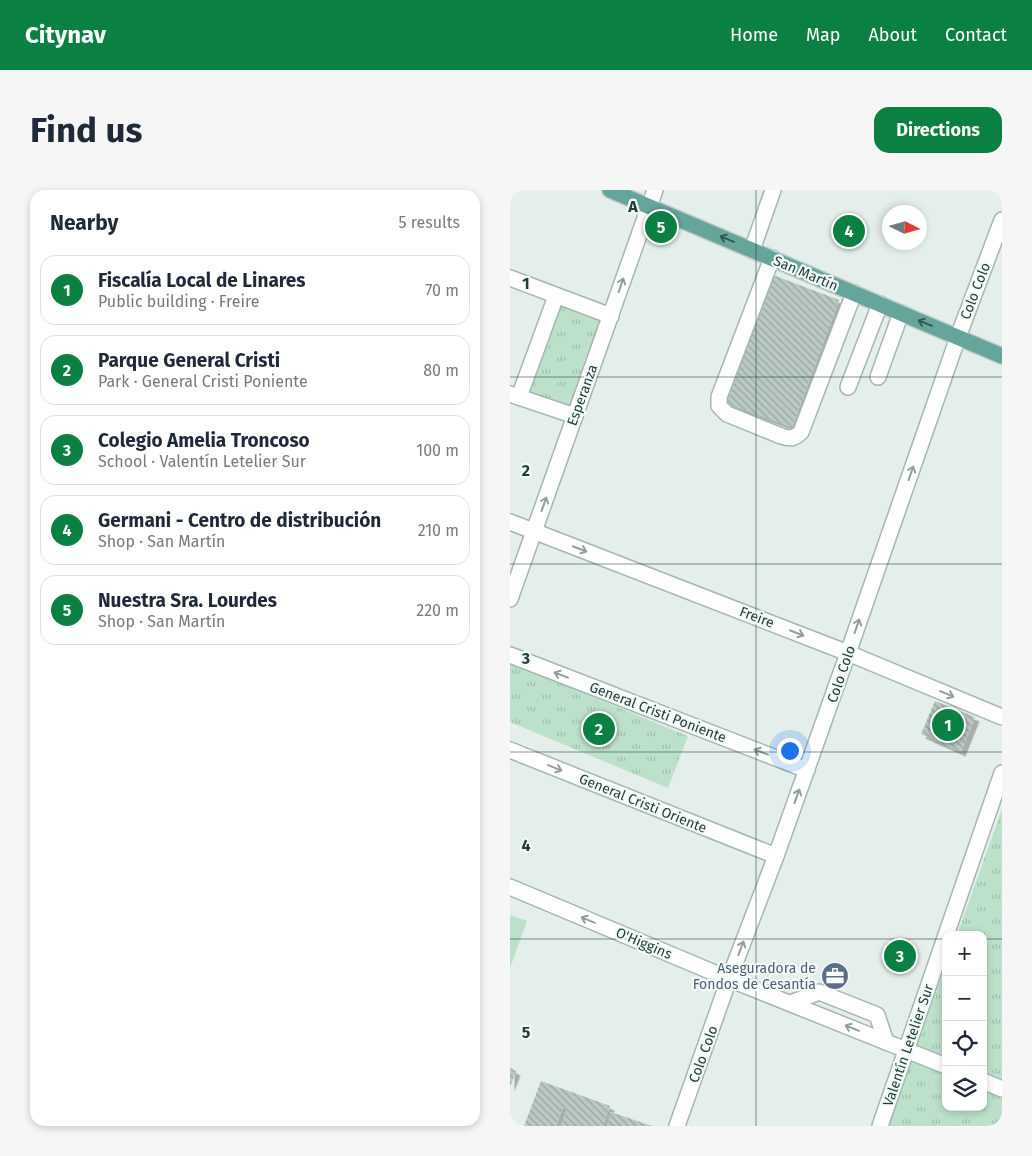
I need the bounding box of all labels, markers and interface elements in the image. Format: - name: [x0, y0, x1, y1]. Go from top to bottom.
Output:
- text: Citynav: [25, 21, 106, 49]
- text: Home: [730, 24, 778, 46]
- text: Map: [806, 24, 840, 46]
- text: About: [868, 24, 917, 46]
- text: Contact: [945, 24, 1007, 46]
- button: Directions: [874, 107, 1002, 153]
- text: Find us: [30, 109, 142, 151]
- text: A: [627, 197, 638, 216]
- north arrow: [882, 205, 927, 250]
- pin: 5: [645, 208, 677, 246]
- text: Nearby: [50, 210, 118, 236]
- pin: 4: [833, 212, 865, 250]
- text: 5 results: [399, 213, 460, 232]
- one-way arrow: [720, 234, 735, 244]
- street label: San Martín: [771, 252, 841, 295]
- street label: Colo Colo: [957, 260, 994, 322]
- text: Fiscalía Local de Linares: [98, 269, 306, 292]
- text: 1: [522, 274, 530, 293]
- one-way arrow: [617, 278, 626, 293]
- text: 1: [63, 281, 71, 300]
- text: 70 m: [425, 281, 459, 300]
- text: Public building · Freire: [98, 292, 259, 311]
- one-way arrow: [918, 318, 933, 328]
- text: Parque General Cristi: [98, 349, 280, 372]
- text: 2: [63, 361, 71, 380]
- text: 80 m: [423, 361, 459, 380]
- street label: Esperanza: [564, 362, 601, 428]
- text: Park · General Cristi Poniente: [98, 372, 308, 391]
- text: Colegio Amelia Troncoso: [98, 429, 310, 452]
- text: 3: [63, 441, 71, 460]
- text: 100 m: [416, 441, 459, 460]
- text: School · Valentín Letelier Sur: [98, 452, 306, 471]
- text: 2: [522, 461, 530, 480]
- one-way arrow: [907, 465, 916, 481]
- one-way arrow: [540, 497, 549, 512]
- text: Germani - Centro de distribución: [98, 509, 381, 532]
- text: 4: [62, 521, 72, 540]
- text: 210 m: [418, 521, 459, 540]
- text: Shop · San Martín: [98, 532, 225, 551]
- one-way arrow: [572, 545, 587, 554]
- text: Nuestra Sra. Lourdes: [98, 589, 277, 612]
- text: 5: [63, 601, 71, 620]
- text: 220 m: [416, 601, 459, 620]
- street label: Freire: [737, 603, 776, 632]
- text: Shop · San Martín: [98, 612, 225, 631]
- one-way arrow: [853, 619, 863, 635]
- one-way arrow: [789, 628, 804, 638]
- street label: Colo Colo: [824, 643, 859, 705]
- text: 3: [521, 649, 530, 668]
- one-way arrow: [553, 670, 569, 679]
- street label: General Cristi Poniente: [587, 679, 729, 746]
- one-way arrow: [939, 690, 954, 699]
- pin: 1: [932, 706, 964, 744]
- pin: 2: [583, 710, 615, 748]
- your location: [777, 738, 803, 764]
- one-way arrow: [754, 747, 769, 756]
- one-way arrow: [547, 764, 562, 773]
- street label: General Cristi Oriente: [577, 770, 709, 837]
- one-way arrow: [793, 789, 802, 804]
- text: 4: [521, 836, 531, 855]
- one-way arrow: [581, 915, 596, 924]
- street label: O'Higgins: [613, 924, 675, 963]
- map controls: [942, 931, 987, 1111]
- button: +: [942, 931, 987, 976]
- pin: 3: [884, 937, 916, 975]
- one-way arrow: [737, 941, 746, 957]
- place label: Aseguradora de Fondos de Cesantía: [693, 960, 816, 993]
- office icon: Aseguradora de Fondos de Cesantía: [820, 961, 850, 991]
- button: −: [942, 976, 987, 1021]
- street label: Valentín Letelier Sur: [880, 981, 938, 1109]
- button: locate: [942, 1021, 987, 1066]
- text: 5: [522, 1023, 531, 1042]
- street label: Colo Colo: [685, 1023, 722, 1085]
- one-way arrow: [845, 1023, 860, 1032]
- button: layers: [942, 1066, 987, 1111]

